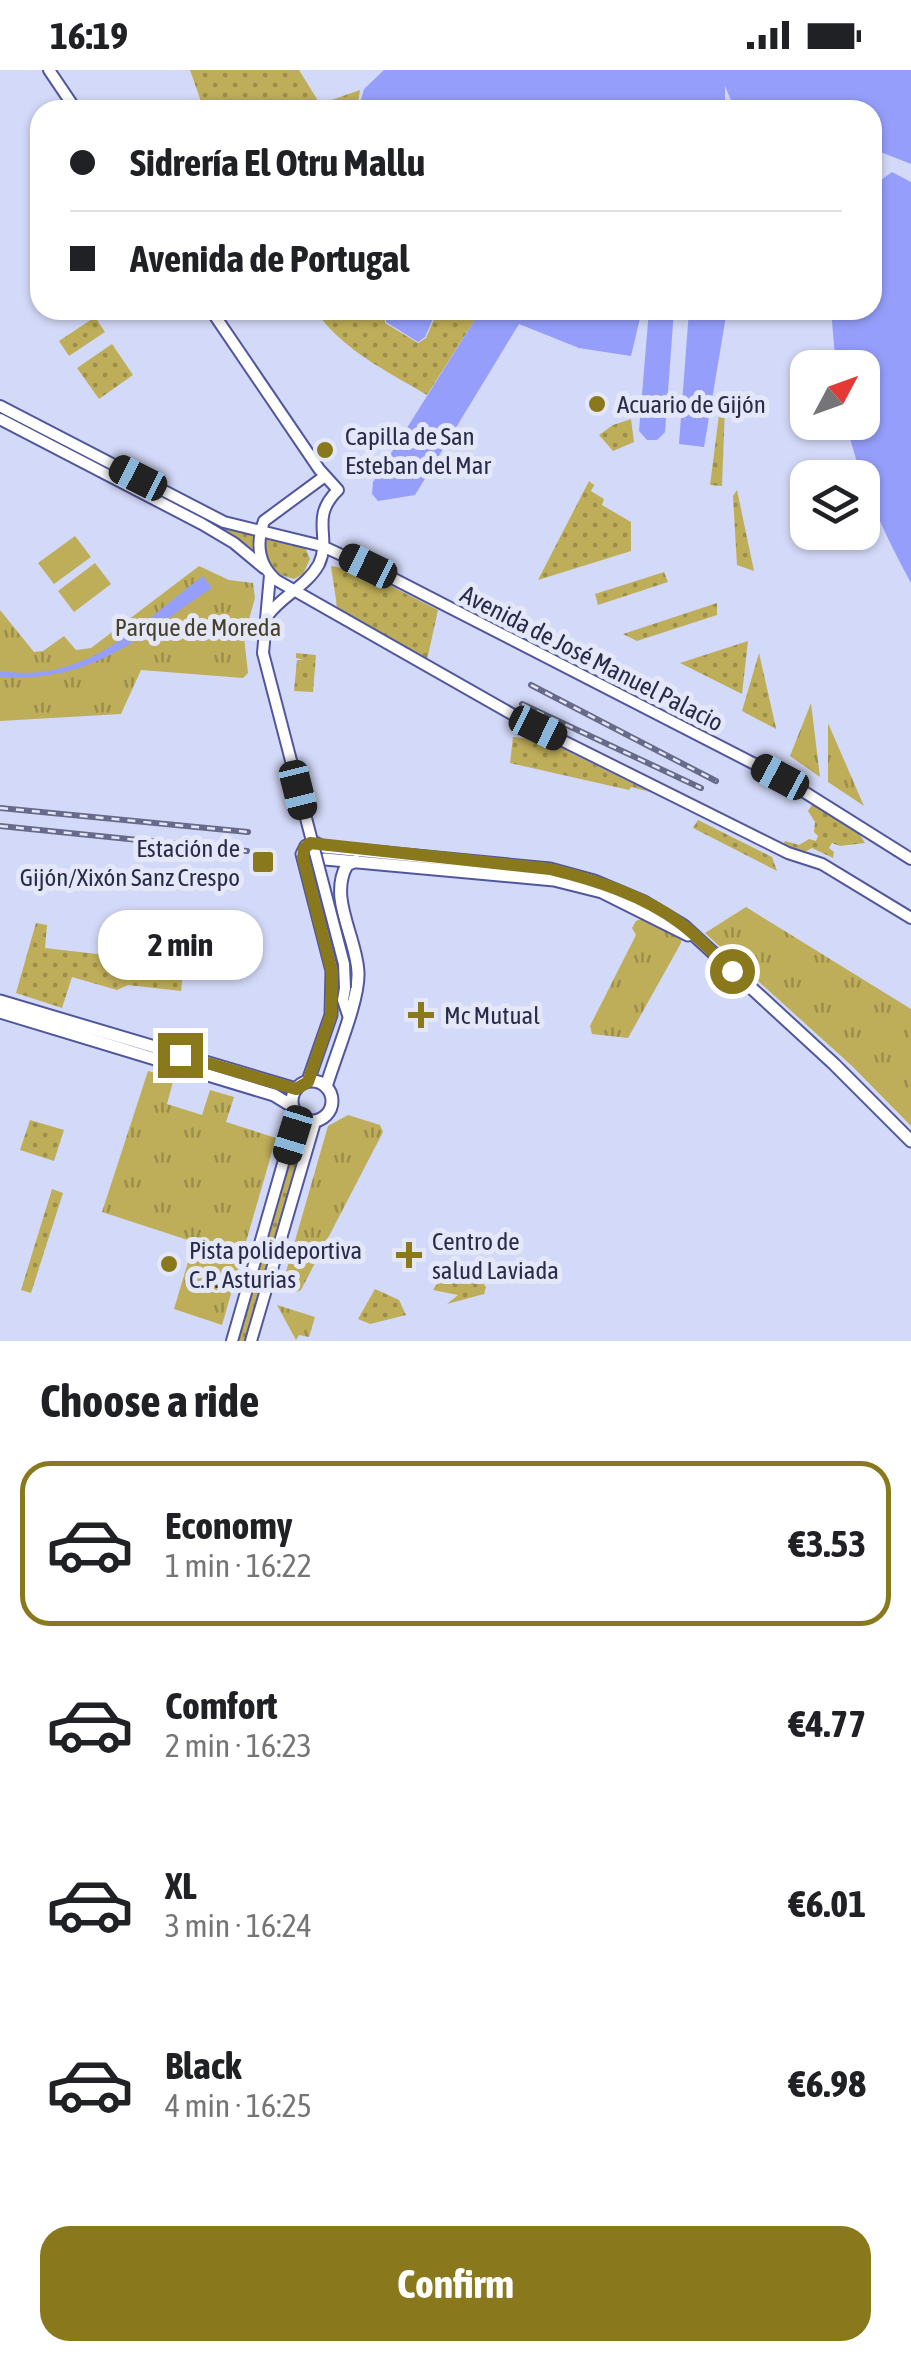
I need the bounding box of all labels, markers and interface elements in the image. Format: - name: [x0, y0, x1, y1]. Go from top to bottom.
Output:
- text: 16:19: [50, 14, 128, 57]
- text: Sidrería El Otru Mallu: [130, 141, 425, 184]
- text: Avenida de Portugal: [130, 237, 409, 280]
- north arrow: [790, 350, 880, 440]
- map controls: [790, 350, 880, 550]
- place label: Acuario de Gijón: [617, 390, 766, 418]
- marker: Acuario de Gijón: [586, 393, 608, 415]
- place label: Capilla de San Esteban del Mar: [345, 422, 491, 479]
- marker: Capilla de San Esteban del Mar: [314, 439, 336, 461]
- car: [104, 451, 172, 505]
- button: layers: [790, 460, 880, 550]
- car: [334, 539, 402, 593]
- street label: Avenida de José Manuel Palacio: [456, 580, 728, 736]
- park label: Parque de Moreda: [115, 613, 281, 641]
- car: [504, 701, 572, 755]
- car: [746, 750, 814, 804]
- car: [276, 757, 320, 823]
- place label: Estación de Gijón/Xixón Sanz Crespo: [20, 834, 240, 891]
- marker: Estación de Gijón/Xixón Sanz Crespo: [250, 849, 276, 875]
- callout: 2 min: [98, 910, 262, 980]
- text: 2 min: [148, 926, 213, 963]
- route start: [710, 949, 755, 994]
- place label: Mc Mutual: [444, 1001, 540, 1029]
- marker: Mc Mutual: [408, 1002, 434, 1028]
- route end: [158, 1033, 203, 1078]
- car: [270, 1102, 316, 1168]
- place label: Centro de salud Laviada: [432, 1227, 559, 1284]
- place label: Pista polideportiva C.P. Asturias: [189, 1236, 362, 1293]
- marker: Centro de salud Laviada: [396, 1242, 422, 1268]
- marker: Pista polideportiva C.P. Asturias: [158, 1253, 180, 1275]
- text: Choose a ride: [40, 1375, 259, 1427]
- icon: car: [45, 1499, 135, 1589]
- text: Economy: [165, 1504, 292, 1547]
- text: €3.53: [789, 1522, 866, 1565]
- text: 1 min · 16:22: [165, 1547, 312, 1584]
- icon: car: [45, 1679, 135, 1769]
- text: Comfort: [165, 1684, 277, 1727]
- text: €4.77: [789, 1702, 866, 1745]
- text: 2 min · 16:23: [165, 1727, 312, 1764]
- icon: car: [45, 1859, 135, 1949]
- text: XL: [165, 1864, 197, 1907]
- text: €6.01: [789, 1882, 866, 1925]
- text: 3 min · 16:24: [165, 1907, 312, 1944]
- icon: car: [45, 2039, 135, 2129]
- text: Black: [165, 2044, 242, 2087]
- text: €6.98: [789, 2062, 866, 2105]
- text: 4 min · 16:25: [165, 2087, 312, 2124]
- button: Confirm: [40, 2226, 871, 2341]

